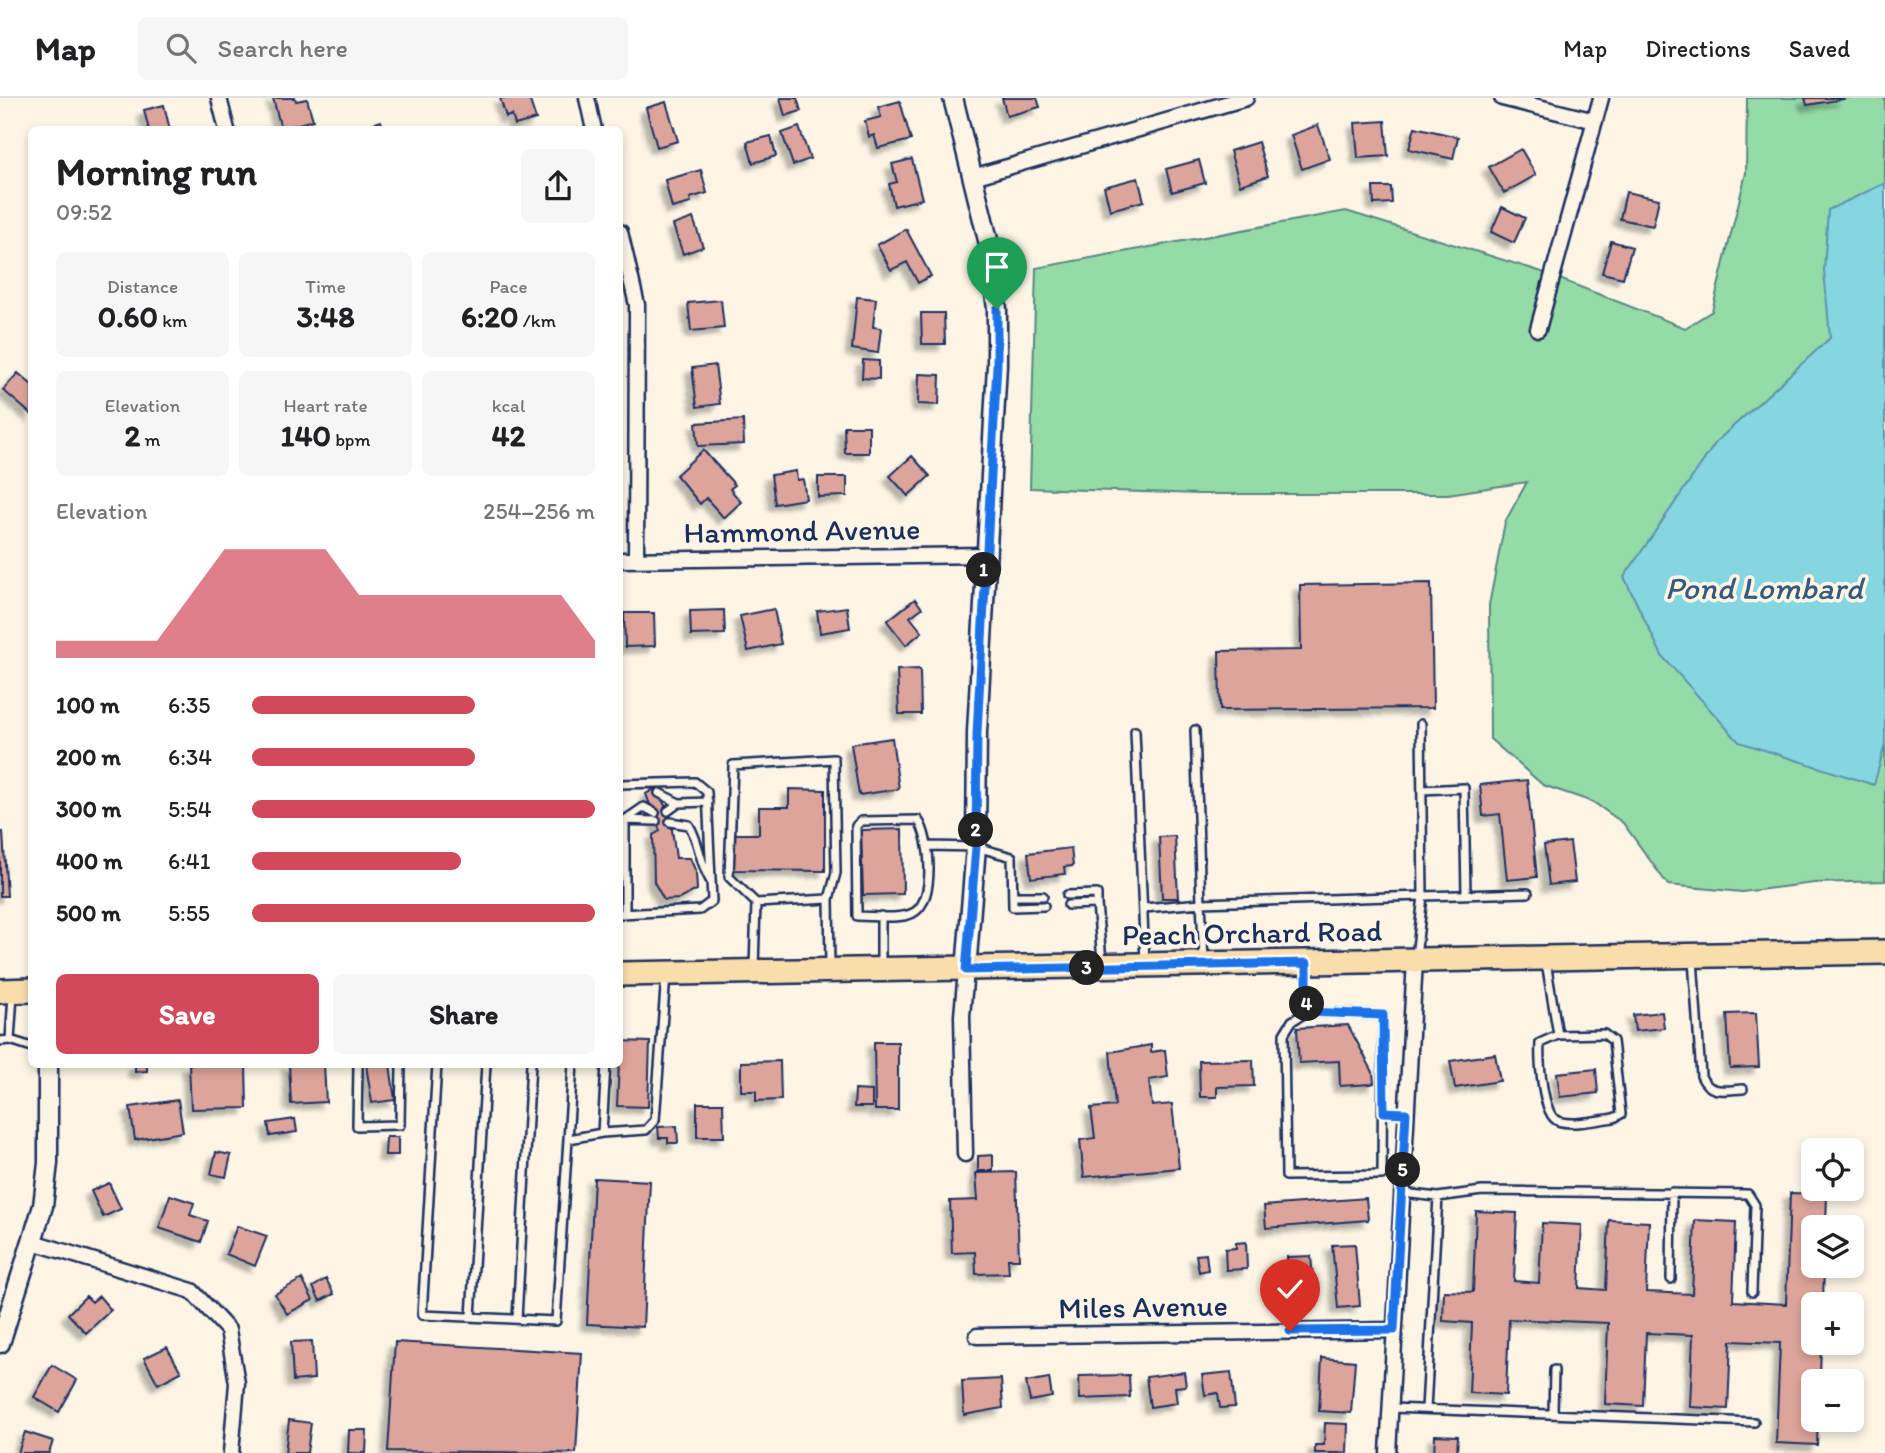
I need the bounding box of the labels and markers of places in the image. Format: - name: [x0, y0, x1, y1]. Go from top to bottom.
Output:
- pin: [967, 237, 1027, 309]
- pin: 1: [967, 552, 1002, 588]
- pin: 2: [958, 812, 993, 848]
- pin: 3: [1070, 950, 1104, 986]
- pin: 4: [1290, 986, 1324, 1021]
- pin: 5: [1386, 1152, 1420, 1188]
- pin: [1260, 1259, 1320, 1331]

